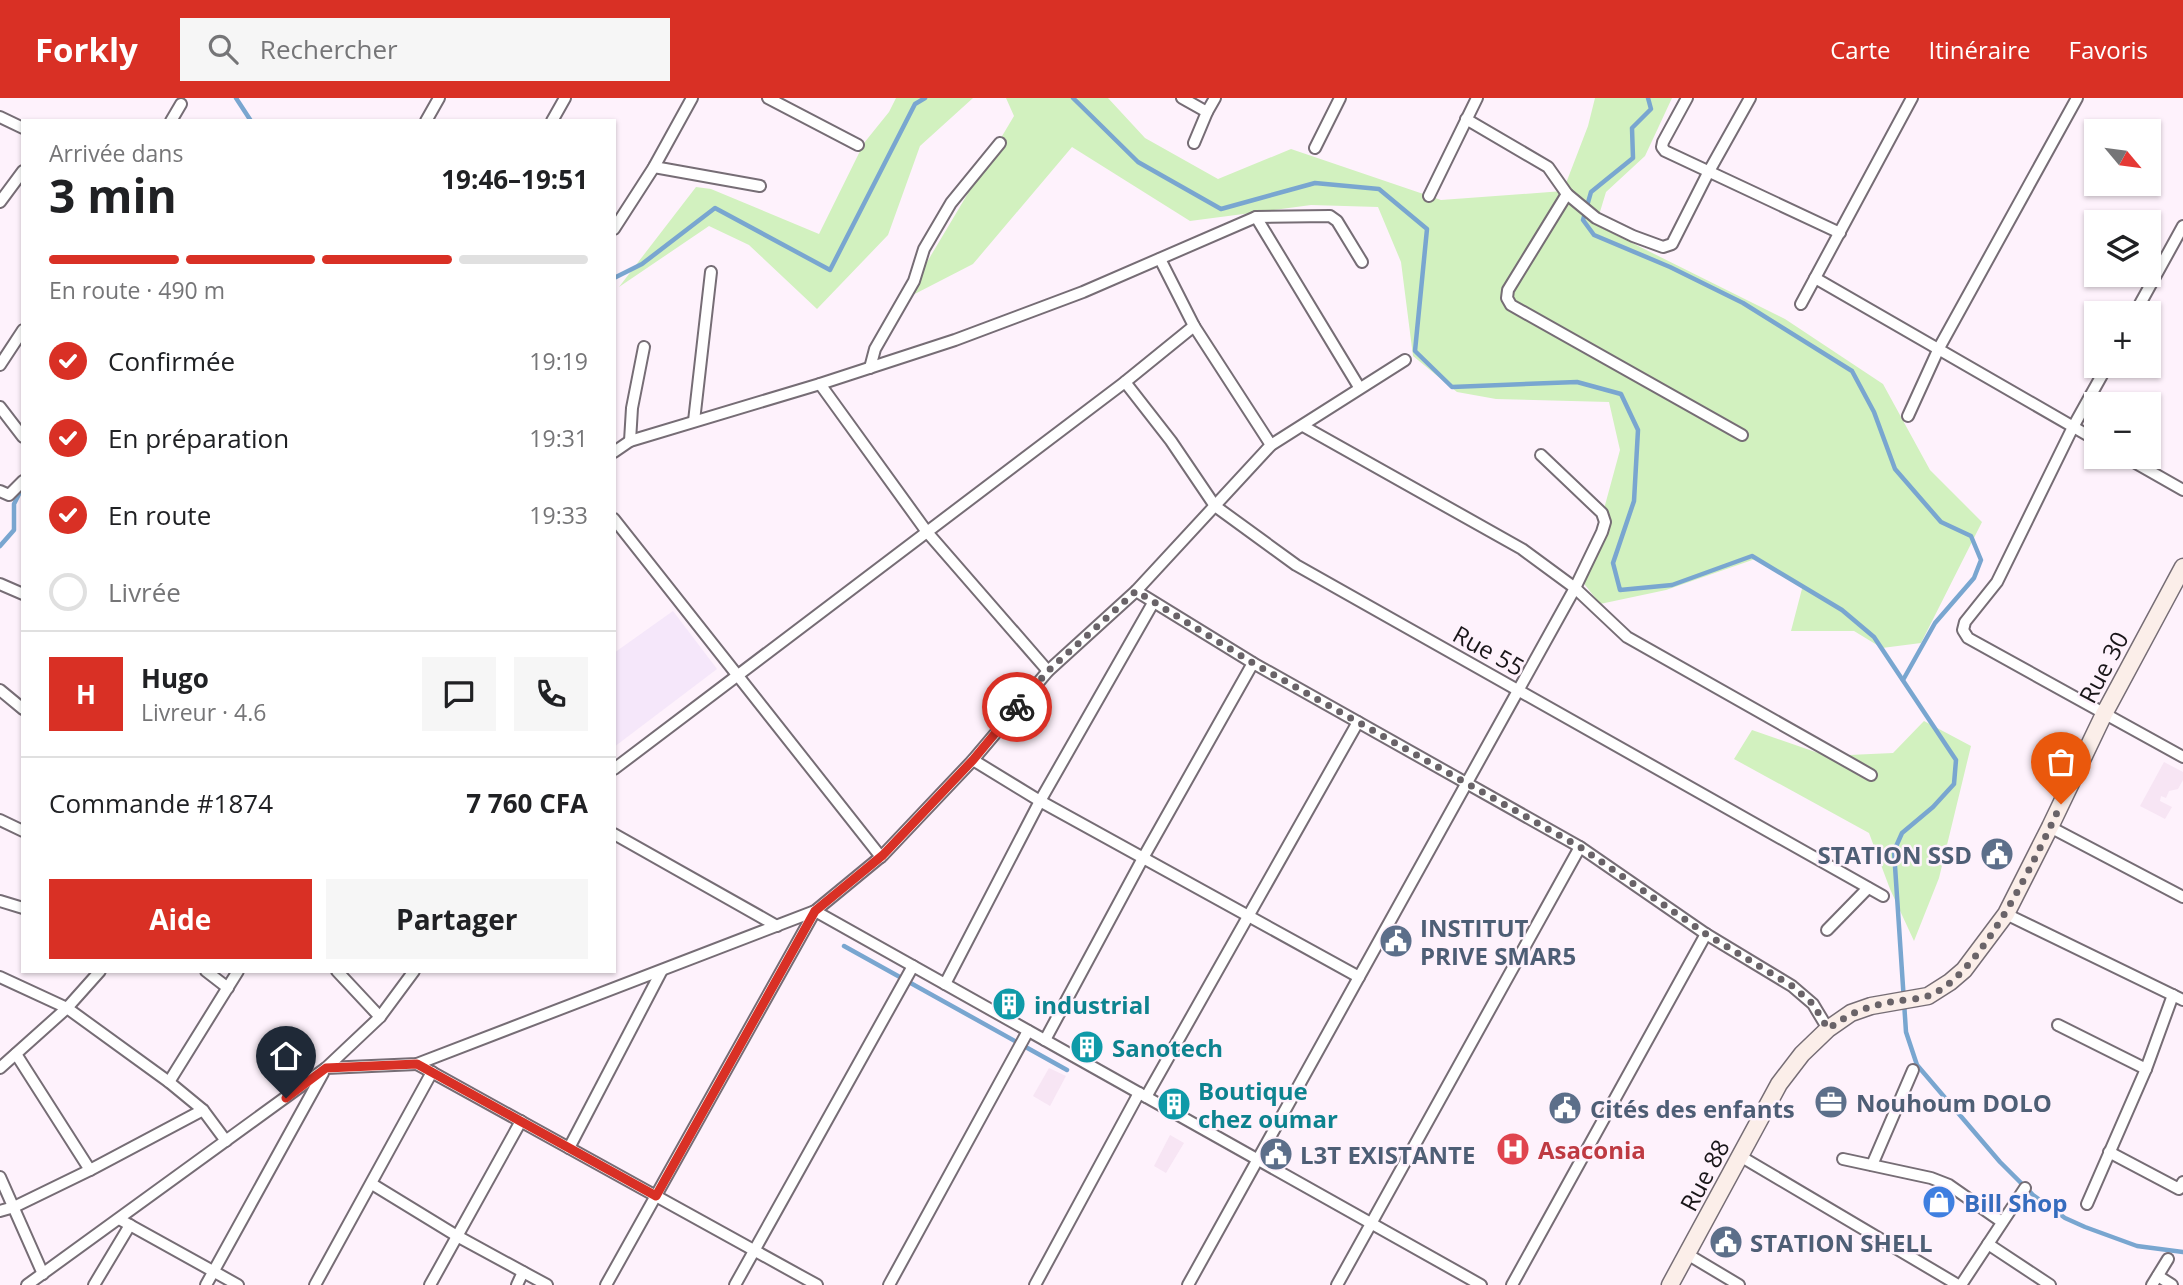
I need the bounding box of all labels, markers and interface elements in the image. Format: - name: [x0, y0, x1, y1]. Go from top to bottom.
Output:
- search box: [180, 18, 670, 81]
- text: Forkly: [35, 27, 138, 72]
- icon: search: [204, 30, 242, 68]
- text: Rechercher: [260, 31, 398, 67]
- text: Carte: [1830, 33, 1891, 66]
- text: Itinéraire: [1929, 33, 2031, 66]
- text: Favoris: [2069, 33, 2148, 66]
- north arrow: [2084, 119, 2161, 196]
- map controls: [2084, 119, 2161, 469]
- text: Arrivée dans: [49, 137, 183, 169]
- text: 19:46–19:51: [441, 161, 588, 197]
- text: 3 min: [49, 164, 177, 226]
- button: layers: [2084, 210, 2161, 287]
- text: En route · 490 m: [49, 274, 225, 306]
- button: +: [2084, 301, 2161, 378]
- icon: check: [49, 342, 87, 380]
- text: Confirmée: [108, 343, 235, 379]
- text: 19:19: [529, 345, 588, 377]
- button: −: [2084, 392, 2161, 469]
- icon: check: [49, 419, 87, 457]
- text: En préparation: [108, 420, 289, 456]
- text: 19:31: [529, 422, 588, 454]
- icon: check: [49, 496, 87, 534]
- text: En route: [108, 497, 211, 533]
- text: 19:33: [529, 499, 588, 531]
- text: Livrée: [108, 574, 181, 610]
- street label: Rue 55: [1447, 617, 1531, 683]
- street label: Rue 30: [2070, 625, 2136, 709]
- button: chat: [422, 657, 496, 731]
- button: phone: [514, 657, 588, 731]
- text: Hugo: [141, 660, 209, 696]
- courier: [982, 672, 1052, 742]
- text: H: [76, 676, 96, 712]
- icon: bike: [998, 688, 1036, 726]
- text: Livreur · 4.6: [141, 696, 266, 728]
- pin: [2031, 732, 2091, 804]
- icon: bag: [2042, 743, 2080, 781]
- text: Commande #1874: [49, 785, 273, 821]
- text: 7 760 CFA: [466, 785, 588, 821]
- public building icon: STATION SSD: [1978, 835, 2016, 873]
- place label: STATION SSD: [1817, 838, 1972, 871]
- button: Aide: [49, 879, 312, 959]
- button: Partager: [326, 879, 588, 959]
- place label: INSTITUT PRIVE SMAR5: [1420, 911, 1576, 972]
- public building icon: INSTITUT PRIVE SMAR5: [1377, 922, 1415, 960]
- building icon: industrial: [990, 985, 1028, 1023]
- place label: industrial: [1034, 988, 1150, 1021]
- pin: [256, 1026, 316, 1098]
- building icon: Sanotech: [1068, 1028, 1106, 1066]
- place label: Sanotech: [1112, 1031, 1223, 1064]
- icon: home: [267, 1037, 305, 1075]
- place label: Boutique chez oumar: [1198, 1074, 1338, 1135]
- office icon: Nouhoum DOLO: [1812, 1083, 1850, 1121]
- building icon: Boutique chez oumar: [1155, 1085, 1193, 1123]
- place label: Nouhoum DOLO: [1856, 1086, 2052, 1119]
- public building icon: Cités des enfants: [1546, 1089, 1584, 1127]
- place label: Cités des enfants: [1590, 1092, 1795, 1125]
- hospital icon: Asaconia: [1494, 1130, 1532, 1168]
- place label: Asaconia: [1538, 1133, 1646, 1166]
- street label: Rue 88: [1671, 1133, 1737, 1217]
- public building icon: L3T EXISTANTE: [1257, 1135, 1295, 1173]
- place label: L3T EXISTANTE: [1300, 1138, 1475, 1171]
- shop icon: Bill Shop: [1920, 1183, 1958, 1221]
- place label: Bill Shop: [1964, 1186, 2067, 1219]
- public building icon: STATION SHELL: [1707, 1223, 1745, 1261]
- place label: STATION SHELL: [1750, 1226, 1933, 1259]

